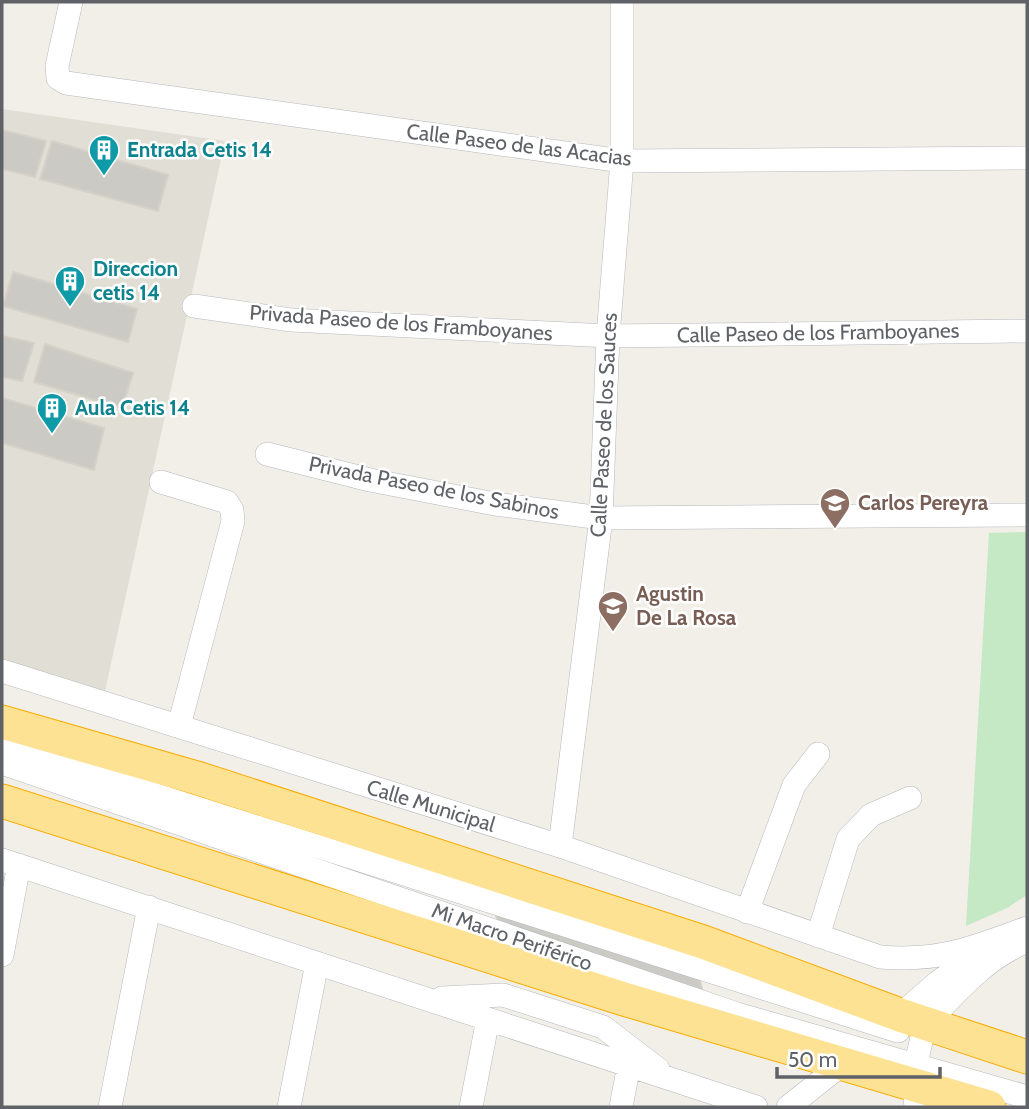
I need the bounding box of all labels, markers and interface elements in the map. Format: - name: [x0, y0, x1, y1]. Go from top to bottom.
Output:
- street label: Calle Paseo de las Acacias: [405, 118, 633, 171]
- building icon: Entrada Cetis 14: [87, 133, 121, 177]
- place label: Entrada Cetis 14: [127, 137, 272, 162]
- place label: Direccion cetis 14: [93, 256, 178, 305]
- building icon: Direccion cetis 14: [53, 264, 87, 308]
- street label: Privada Paseo de los Framboyanes: [249, 299, 554, 346]
- street label: Calle Paseo de los Sauces: [585, 312, 622, 538]
- street label: Calle Paseo de los Framboyanes: [677, 318, 960, 347]
- building icon: Aula Cetis 14: [35, 391, 69, 435]
- place label: Aula Cetis 14: [75, 395, 190, 420]
- street label: Privada Paseo de los Sabinos: [307, 451, 562, 524]
- school or university icon: Carlos Pereyra: [818, 486, 852, 530]
- place label: Carlos Pereyra: [858, 490, 989, 515]
- place label: Agustin De La Rosa: [636, 581, 737, 630]
- school or university icon: Agustin De La Rosa: [596, 589, 630, 633]
- street label: Calle Municipal: [364, 774, 498, 837]
- street label: Mi Macro Periférico: [429, 897, 596, 976]
- scale bar: [777, 1036, 940, 1080]
- text: 50 m: [788, 1047, 837, 1072]

